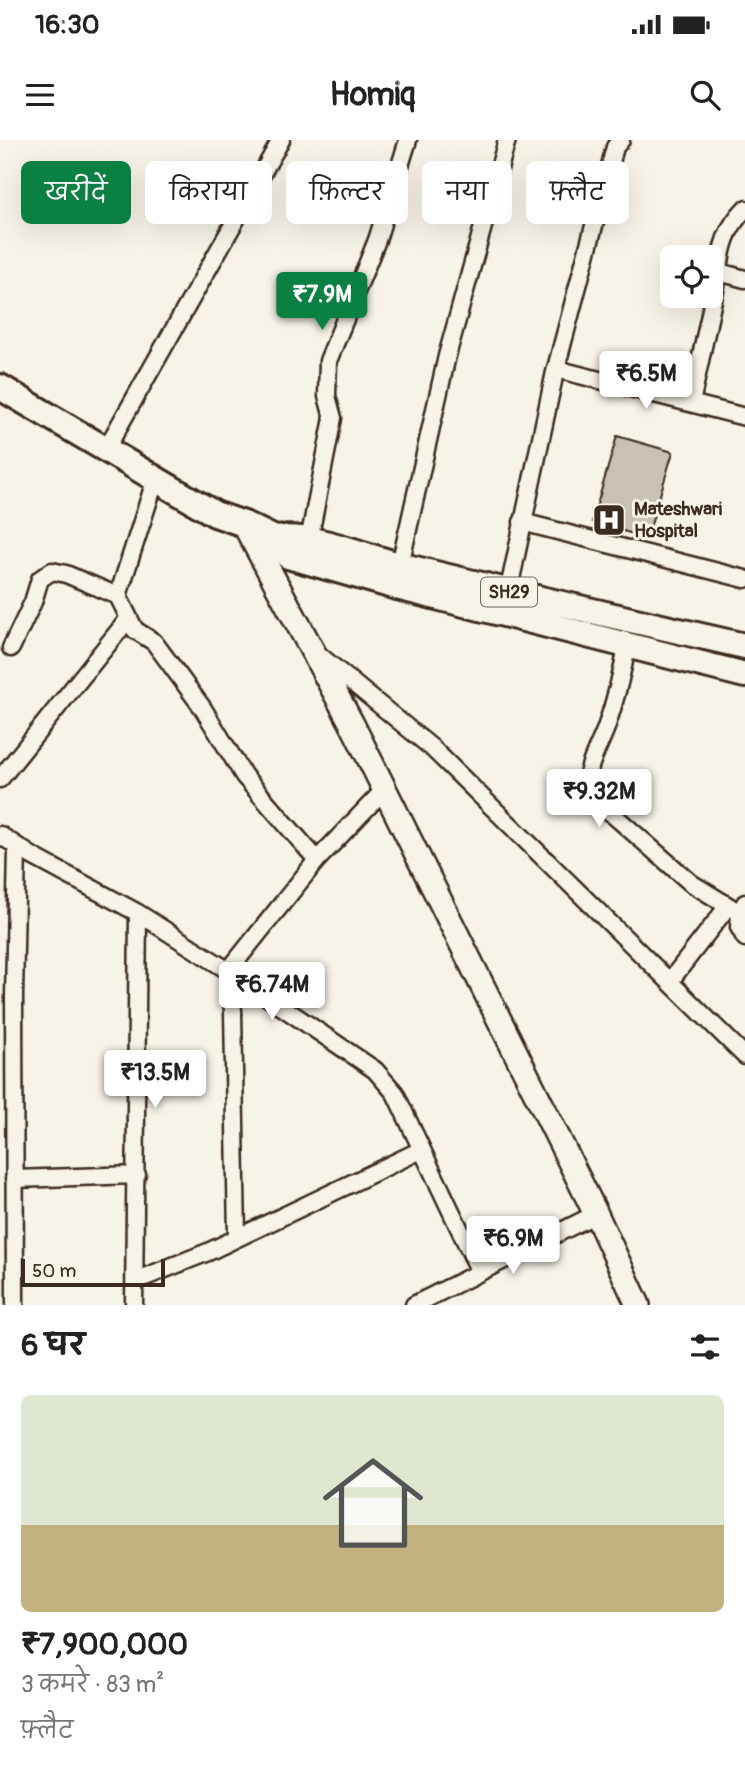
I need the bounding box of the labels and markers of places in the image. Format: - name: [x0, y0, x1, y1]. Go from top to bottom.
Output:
- pin: ₹7.9M: [273, 272, 371, 332]
- pin: ₹6.5M: [597, 352, 695, 411]
- place label: Mateshwari Hospital: [634, 497, 723, 543]
- hospital icon: Mateshwari Hospital: [590, 501, 628, 539]
- pin: ₹9.32M: [542, 770, 656, 829]
- pin: ₹6.74M: [215, 962, 329, 1022]
- pin: ₹13.5M: [98, 1051, 212, 1110]
- pin: ₹6.9M: [464, 1216, 562, 1276]

